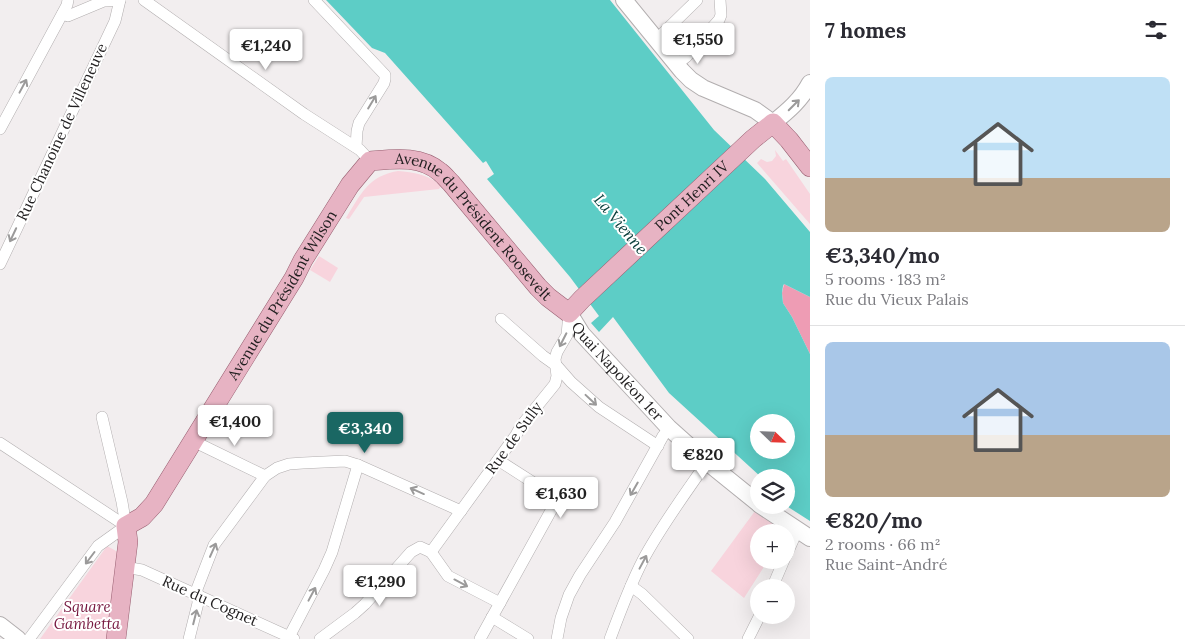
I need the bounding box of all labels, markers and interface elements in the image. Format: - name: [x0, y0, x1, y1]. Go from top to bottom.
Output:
- icon: filters: [1142, 16, 1170, 44]
- text: 7 homes: [825, 17, 906, 44]
- pin: €1,550: [657, 22, 739, 65]
- pin: €1,240: [225, 28, 307, 71]
- text: €1,550: [673, 29, 723, 49]
- text: €1,240: [241, 35, 291, 55]
- street label: Rue Chanoine de Villeneuve: [12, 40, 111, 224]
- one-way arrow: [18, 79, 28, 94]
- one-way arrow: [367, 96, 377, 110]
- one-way arrow: [788, 99, 800, 112]
- icon: home: [953, 109, 1043, 199]
- street label: Avenue du Président Roosevelt: [394, 149, 556, 305]
- street label: Pont Henri IV: [651, 156, 734, 235]
- water label: La Vienne: [590, 190, 652, 259]
- street label: Avenue du Président Wilson: [223, 207, 341, 384]
- one-way arrow: [8, 227, 18, 242]
- text: €3,340/mo: [825, 242, 940, 269]
- text: 5 rooms · 183 m²: [825, 269, 946, 289]
- text: Rue du Vieux Palais: [825, 289, 969, 309]
- street label: Quai Napoléon 1er: [568, 318, 668, 425]
- one-way arrow: [558, 332, 567, 347]
- icon: home: [953, 375, 1043, 465]
- one-way arrow: [585, 394, 598, 406]
- street label: Rue de Sully: [481, 398, 546, 478]
- pin: €1,400: [194, 404, 276, 447]
- text: €1,400: [209, 411, 261, 431]
- pin: €3,340: [324, 412, 406, 454]
- north arrow: [750, 414, 795, 459]
- map controls: [750, 414, 795, 624]
- text: €3,340: [338, 418, 392, 438]
- pin: €820: [673, 438, 733, 480]
- text: €820: [683, 444, 723, 464]
- button: layers: [750, 469, 795, 514]
- pin: €1,630: [520, 476, 602, 519]
- one-way arrow: [628, 481, 638, 495]
- text: €1,630: [535, 483, 587, 503]
- one-way arrow: [410, 485, 425, 495]
- text: €820/mo: [825, 507, 922, 534]
- button: +: [750, 524, 795, 569]
- text: 2 rooms · 66 m²: [825, 534, 941, 554]
- one-way arrow: [208, 543, 218, 558]
- one-way arrow: [84, 551, 95, 564]
- text: Rue Saint-André: [825, 554, 947, 574]
- one-way arrow: [639, 555, 648, 570]
- pin: €1,290: [339, 564, 421, 607]
- street label: Rue du Cognet: [159, 571, 261, 630]
- text: €1,290: [354, 571, 406, 591]
- one-way arrow: [454, 578, 469, 588]
- button: −: [750, 579, 795, 624]
- one-way arrow: [307, 587, 317, 601]
- park label: Square Gambetta: [54, 597, 121, 633]
- one-way arrow: [190, 610, 200, 626]

